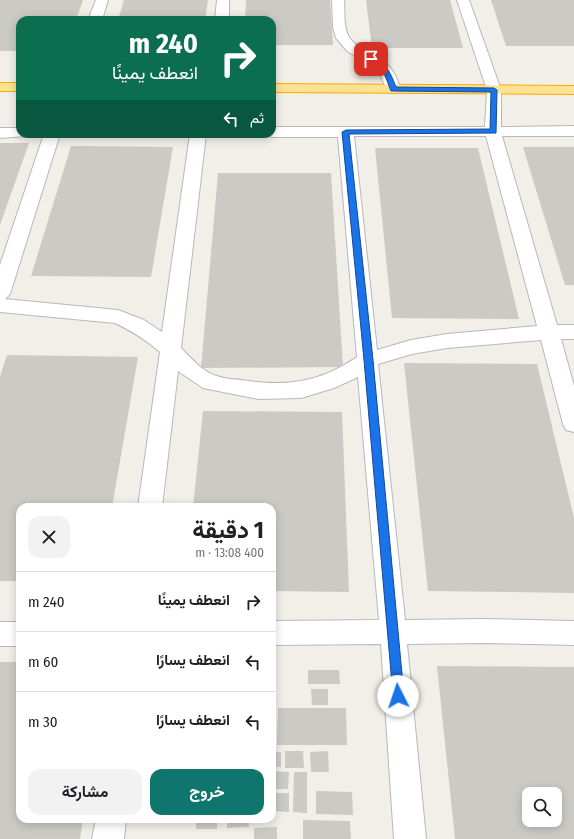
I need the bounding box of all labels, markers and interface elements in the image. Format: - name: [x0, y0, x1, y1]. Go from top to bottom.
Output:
- text: 240 m: [129, 27, 198, 60]
- icon: right: [212, 32, 264, 84]
- pin: [354, 42, 388, 76]
- icon: arrive: [360, 48, 382, 70]
- text: انعطف يمينًا: [112, 62, 198, 84]
- icon: left: [220, 108, 242, 130]
- text: ثم: [250, 109, 264, 127]
- button: close: [28, 516, 70, 558]
- text: 1 دقيقة: [192, 516, 264, 544]
- text: 400 m · 13:08: [195, 545, 264, 560]
- text: انعطف يمينًا: [158, 591, 230, 609]
- icon: right: [242, 591, 264, 613]
- text: 240 m: [28, 593, 64, 611]
- text: انعطف يسارًا: [156, 651, 230, 669]
- icon: left: [242, 651, 264, 673]
- text: 60 m: [28, 653, 58, 671]
- position arrow: [377, 675, 419, 717]
- text: انعطف يسارًا: [156, 711, 230, 729]
- icon: left: [242, 711, 264, 733]
- text: 30 m: [28, 713, 58, 731]
- button: مشاركة: [28, 769, 142, 815]
- button: خروج: [150, 769, 264, 815]
- map controls: [522, 787, 562, 827]
- button: search: [522, 787, 562, 827]

